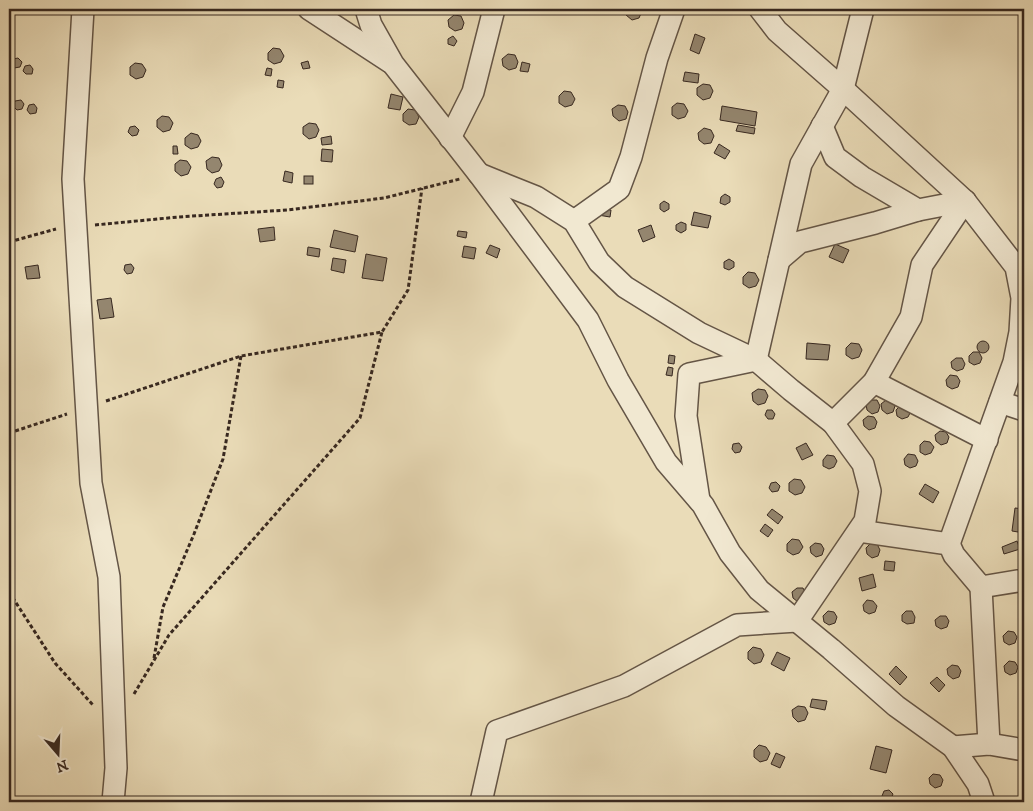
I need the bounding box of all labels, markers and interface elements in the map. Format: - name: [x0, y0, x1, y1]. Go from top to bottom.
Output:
- north arrow: [32, 728, 82, 778]
- text: N: [53, 755, 70, 776]

